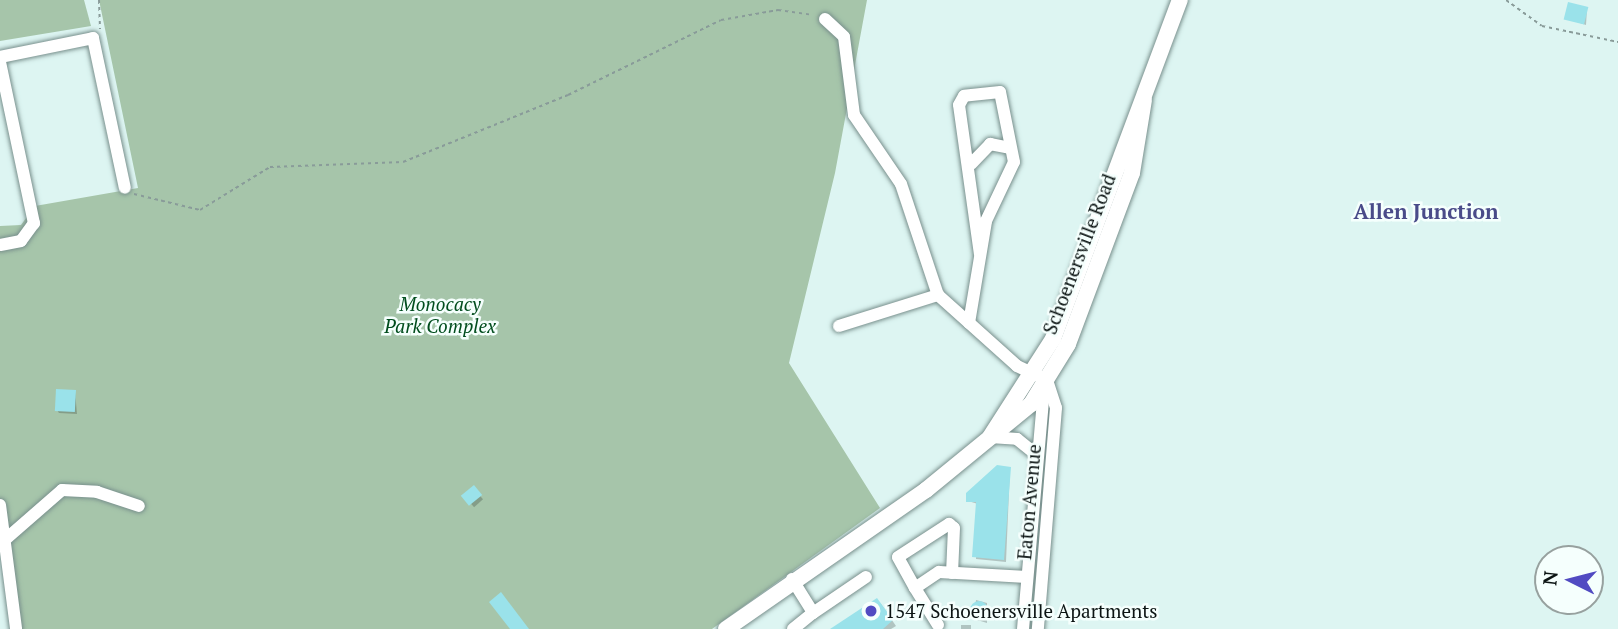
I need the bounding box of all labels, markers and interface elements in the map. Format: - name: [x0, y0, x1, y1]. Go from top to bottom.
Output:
- street label: Schoenersville Road: [1038, 171, 1120, 337]
- district label: Allen Junction: [1353, 198, 1499, 224]
- park label: Monocacy Park Complex: [384, 293, 496, 337]
- street label: Eaton Avenue: [1013, 443, 1045, 561]
- north arrow: [1534, 545, 1604, 615]
- text: N: [1536, 569, 1563, 586]
- place label: 1547 Schoenersville Apartments: [885, 600, 1158, 622]
- marker: 1547 Schoenersville Apartments: [863, 603, 879, 619]

